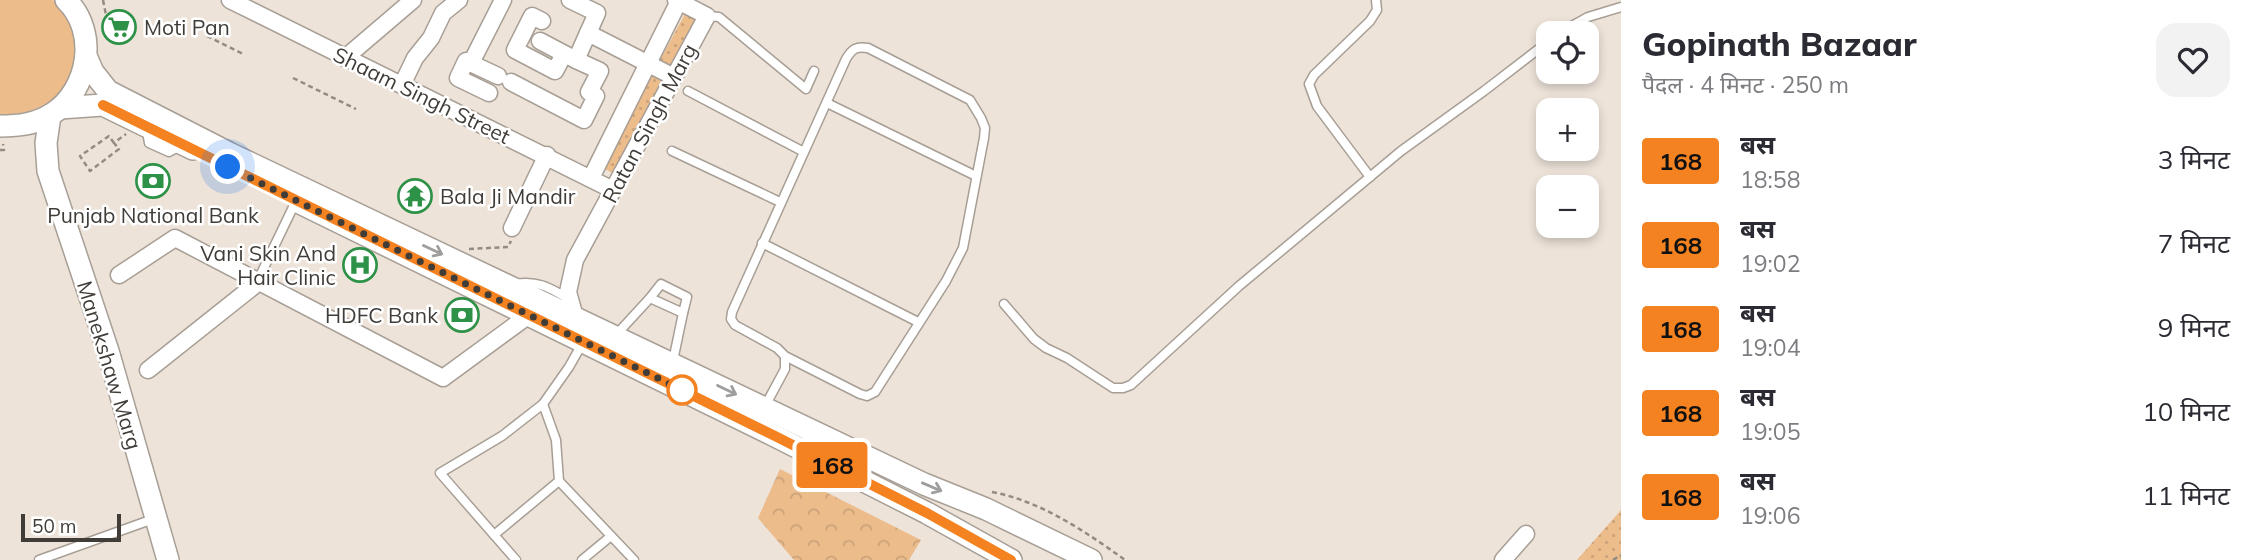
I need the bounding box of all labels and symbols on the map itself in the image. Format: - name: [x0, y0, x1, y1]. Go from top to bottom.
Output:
- supermarket icon: Moti Pan: [100, 8, 138, 46]
- place label: Moti Pan: [144, 14, 230, 40]
- street label: Ratan Singh Marg: [596, 39, 702, 207]
- street label: Shaam Singh Street: [329, 41, 515, 149]
- your location: [210, 149, 245, 184]
- bank icon: Punjab National Bank: [134, 162, 172, 200]
- temple icon: Bala Ji Mandir: [396, 177, 434, 215]
- place label: Bala Ji Mandir: [440, 183, 576, 209]
- place label: Punjab National Bank: [47, 202, 259, 228]
- place label: Vani Skin And Hair Clinic: [200, 240, 336, 290]
- one-way arrow: [422, 244, 443, 257]
- hospital icon: Vani Skin And Hair Clinic: [341, 246, 379, 284]
- street label: Manekshaw Marg: [72, 278, 148, 452]
- bank icon: HDFC Bank: [443, 296, 481, 334]
- place label: HDFC Bank: [325, 302, 438, 328]
- unlabelled marker: [667, 375, 697, 405]
- one-way arrow: [716, 383, 737, 397]
- line badge: 168: [792, 442, 872, 488]
- one-way arrow: [921, 481, 943, 494]
- scale bar: [21, 511, 121, 543]

